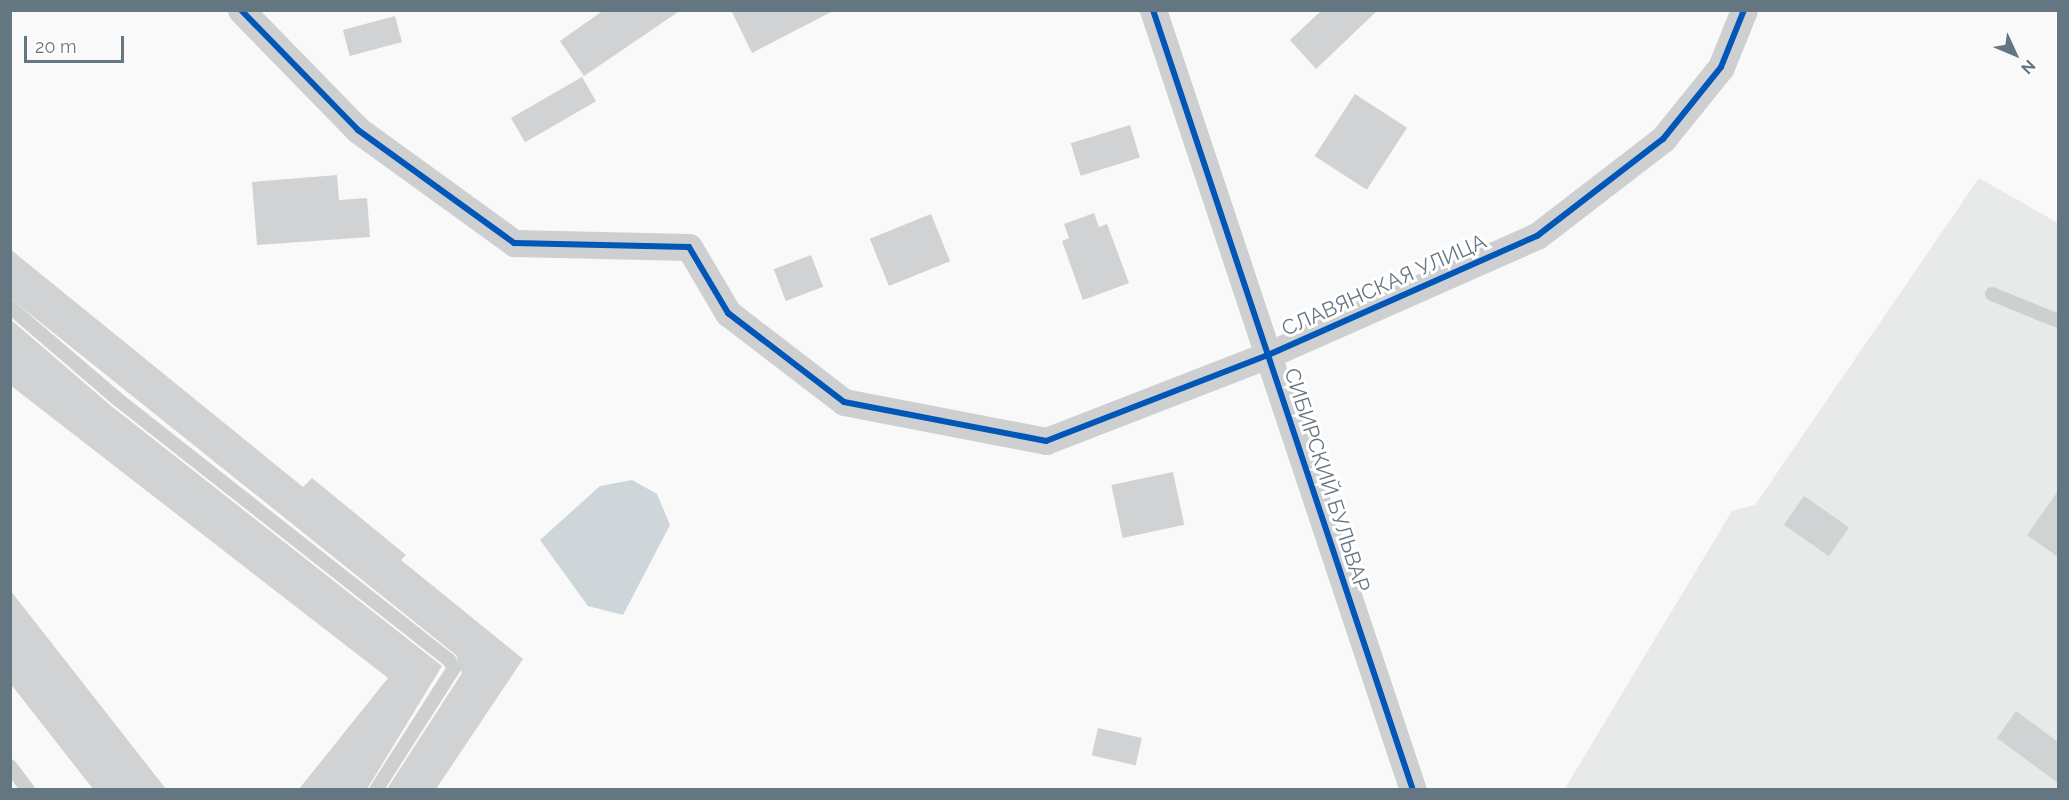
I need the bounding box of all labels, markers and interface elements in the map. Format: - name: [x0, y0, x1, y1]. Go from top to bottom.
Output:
- scale bar: [27, 24, 128, 62]
- north arrow: [1985, 24, 2045, 84]
- text: 20 m: [35, 36, 77, 57]
- text: N: [2017, 56, 2039, 78]
- street label: СЛАВЯНСКАЯ УЛИЦА: [1278, 229, 1490, 341]
- street label: СИБИРСКИЙ БУЛЬВАР: [1279, 365, 1375, 595]

